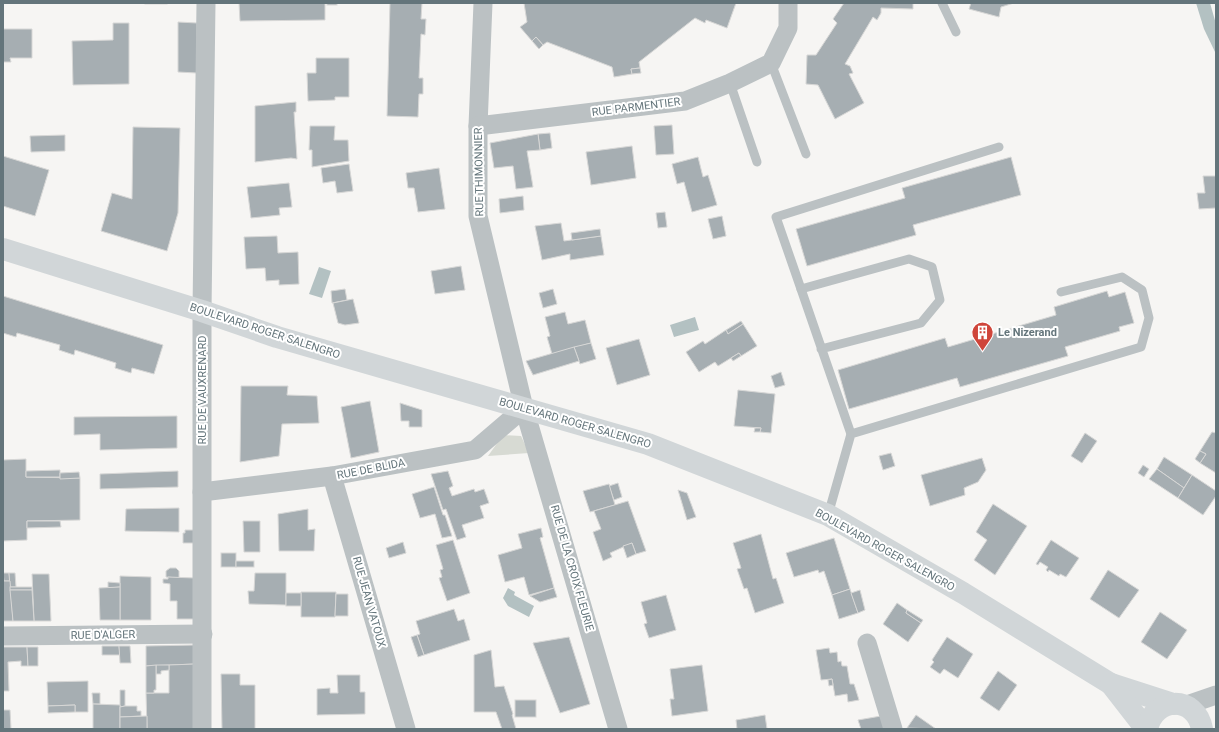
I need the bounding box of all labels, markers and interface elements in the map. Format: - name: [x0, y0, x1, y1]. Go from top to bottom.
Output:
- street label: RUE PARMENTIER: [591, 95, 681, 119]
- street label: RUE THIMONNIER: [472, 127, 486, 217]
- street label: BOULEVARD ROGER SALENGRO: [188, 300, 342, 362]
- building icon: Le Nizerand: [970, 319, 996, 352]
- place label: Le Nizerand: [998, 326, 1057, 339]
- street label: RUE DE VAUXRENARD: [196, 336, 209, 444]
- street label: BOULEVARD ROGER SALENGRO: [498, 395, 652, 451]
- street label: RUE DE BLIDA: [336, 456, 407, 482]
- street label: RUE DE LA CROIX FLEURIE: [548, 503, 596, 633]
- street label: BOULEVARD ROGER SALENGRO: [813, 506, 957, 594]
- street label: RUE JEAN VATOUX: [350, 555, 388, 649]
- street label: RUE D'ALGER: [71, 628, 136, 642]

